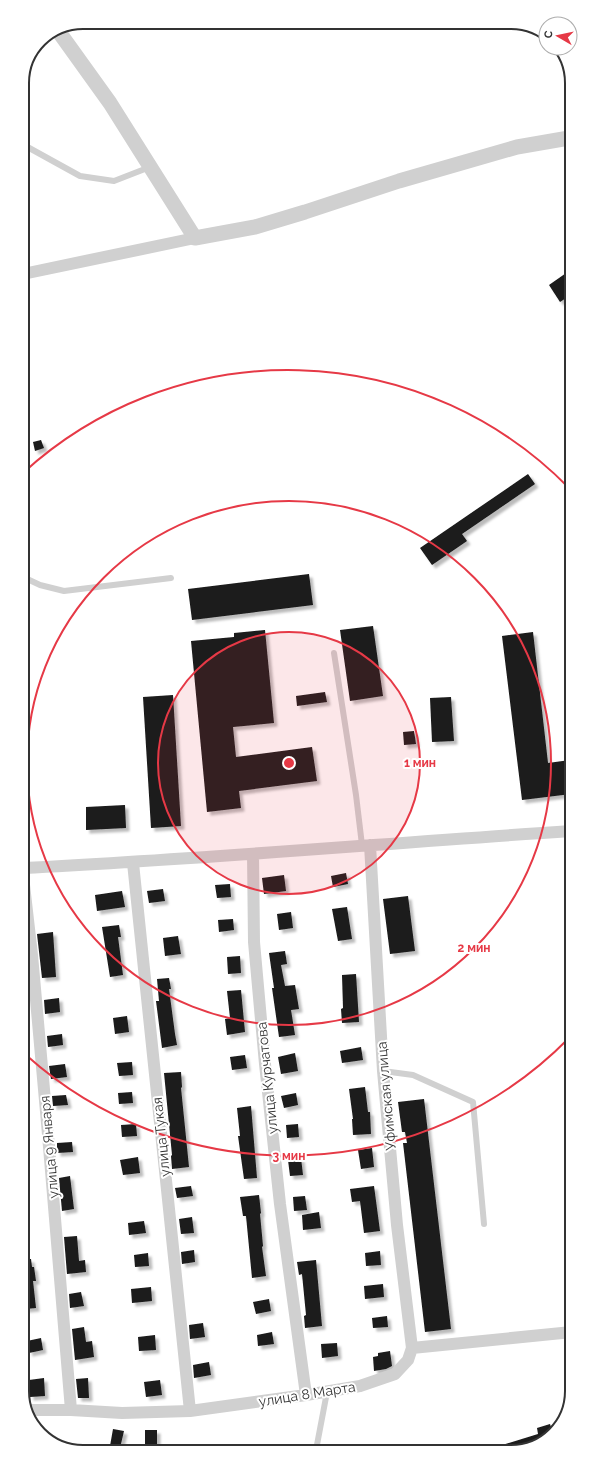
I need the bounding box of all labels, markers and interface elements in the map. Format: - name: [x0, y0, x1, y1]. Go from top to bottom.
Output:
- north arrow: [538, 16, 578, 56]
- text: С: [542, 29, 556, 39]
- centre of rings: [282, 756, 296, 770]
- text: 1 мин: [404, 756, 436, 770]
- text: 2 мин: [457, 941, 491, 955]
- street label: улица Курчатова: [253, 1021, 281, 1135]
- street label: Уфимская улица: [373, 1041, 399, 1151]
- street label: улица 9 Января: [37, 1095, 61, 1199]
- street label: улица Тукая: [149, 1096, 173, 1178]
- text: 3 мин: [273, 1149, 305, 1163]
- street label: улица 8 Марта: [257, 1378, 357, 1410]

